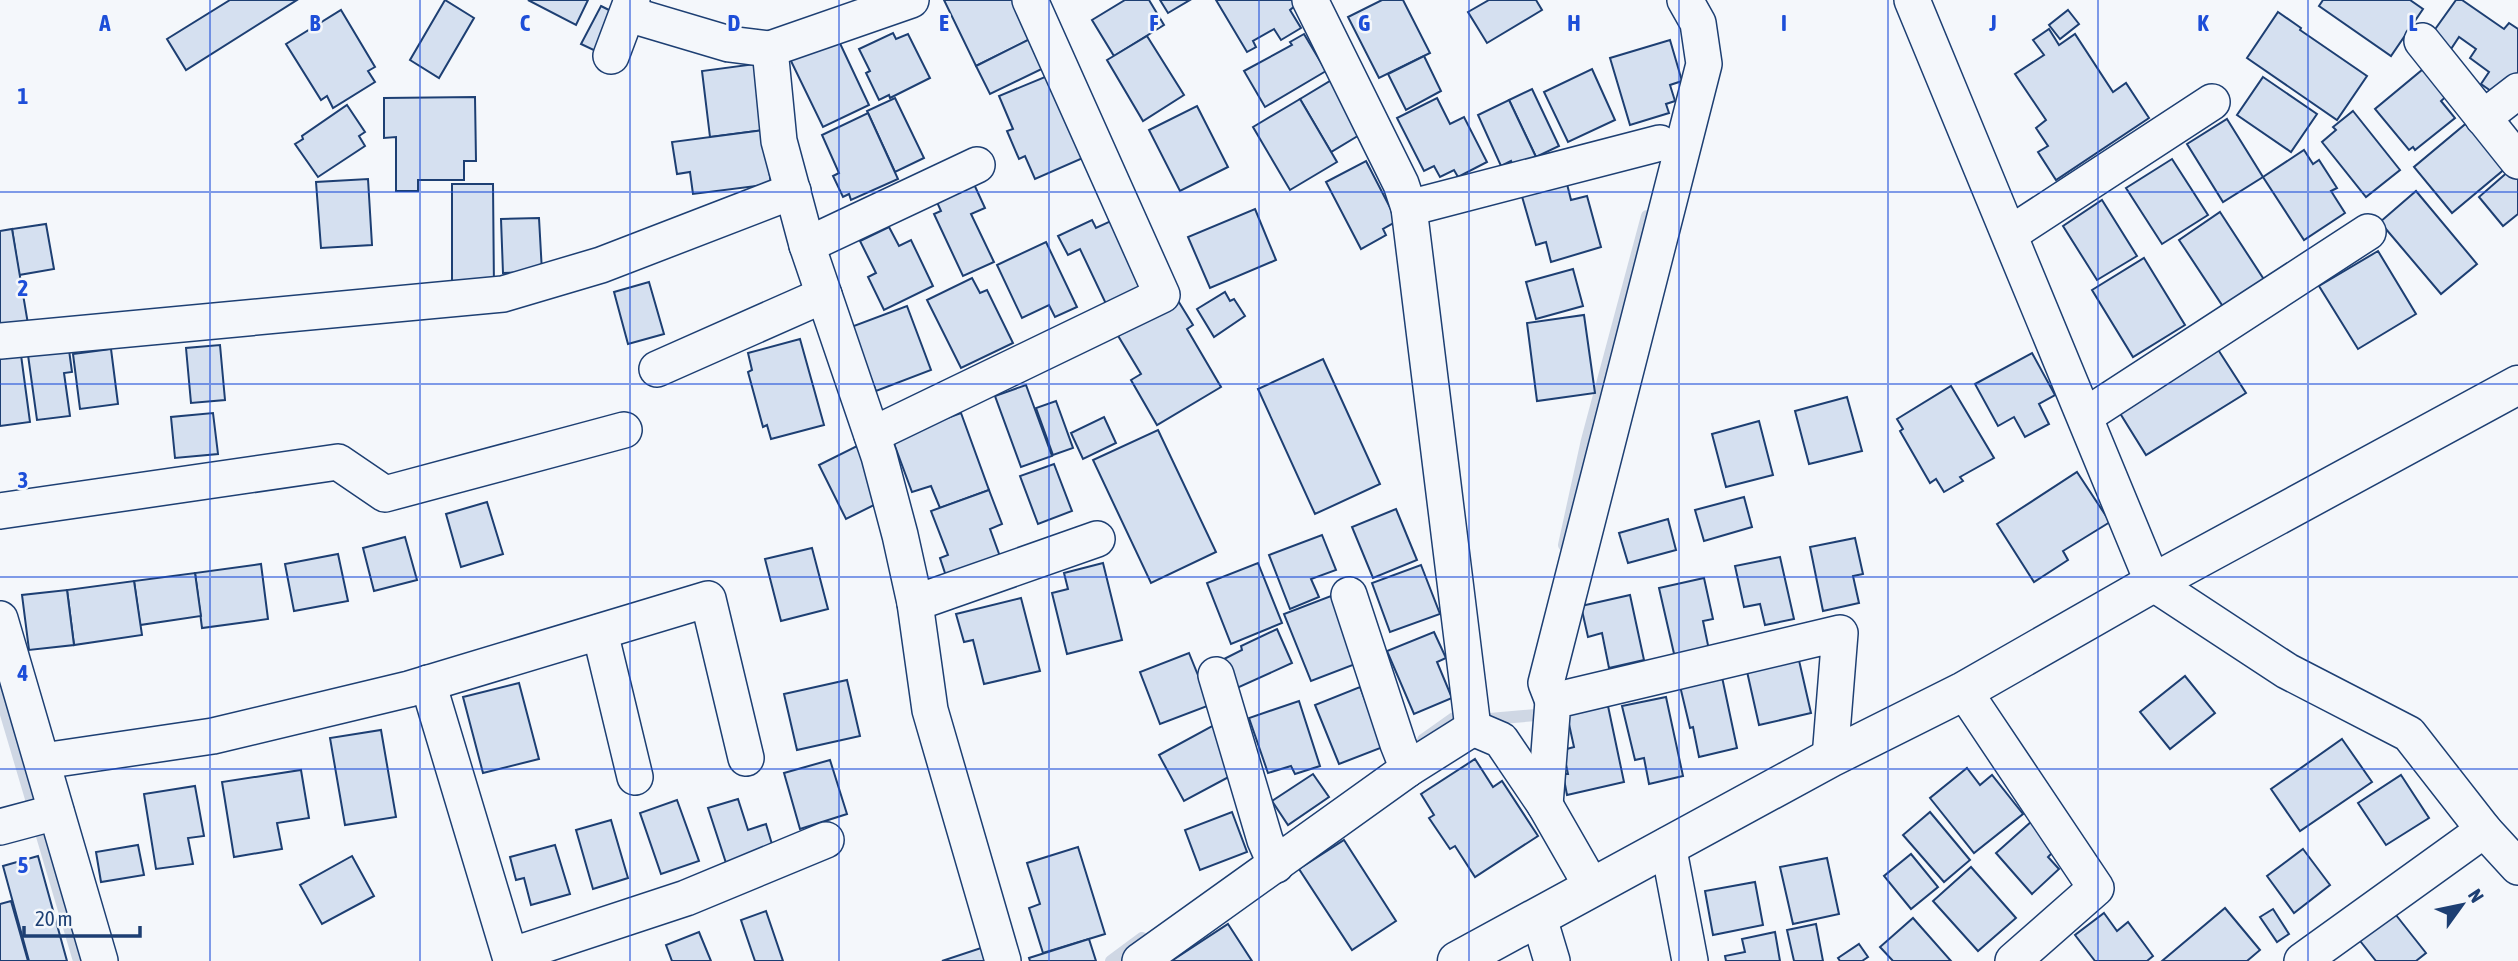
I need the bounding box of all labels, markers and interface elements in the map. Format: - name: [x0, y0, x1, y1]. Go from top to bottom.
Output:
- text: A: [98, 10, 111, 36]
- text: B: [310, 10, 321, 36]
- text: C: [520, 10, 531, 36]
- text: D: [728, 10, 741, 36]
- text: E: [939, 10, 949, 36]
- text: F: [1149, 10, 1159, 36]
- text: G: [1358, 10, 1370, 36]
- text: H: [1567, 10, 1581, 36]
- text: I: [1781, 10, 1787, 36]
- text: J: [1988, 10, 1997, 36]
- text: K: [2197, 10, 2209, 36]
- text: L: [2409, 10, 2418, 36]
- text: 1: [18, 83, 29, 109]
- text: 2: [18, 275, 28, 301]
- text: 3: [18, 467, 28, 493]
- text: 4: [17, 660, 29, 686]
- text: 5: [18, 852, 29, 878]
- north arrow: [2427, 870, 2497, 940]
- text: N: [2464, 885, 2489, 906]
- scale bar: [24, 894, 140, 938]
- text: 20 m: [35, 906, 73, 930]

